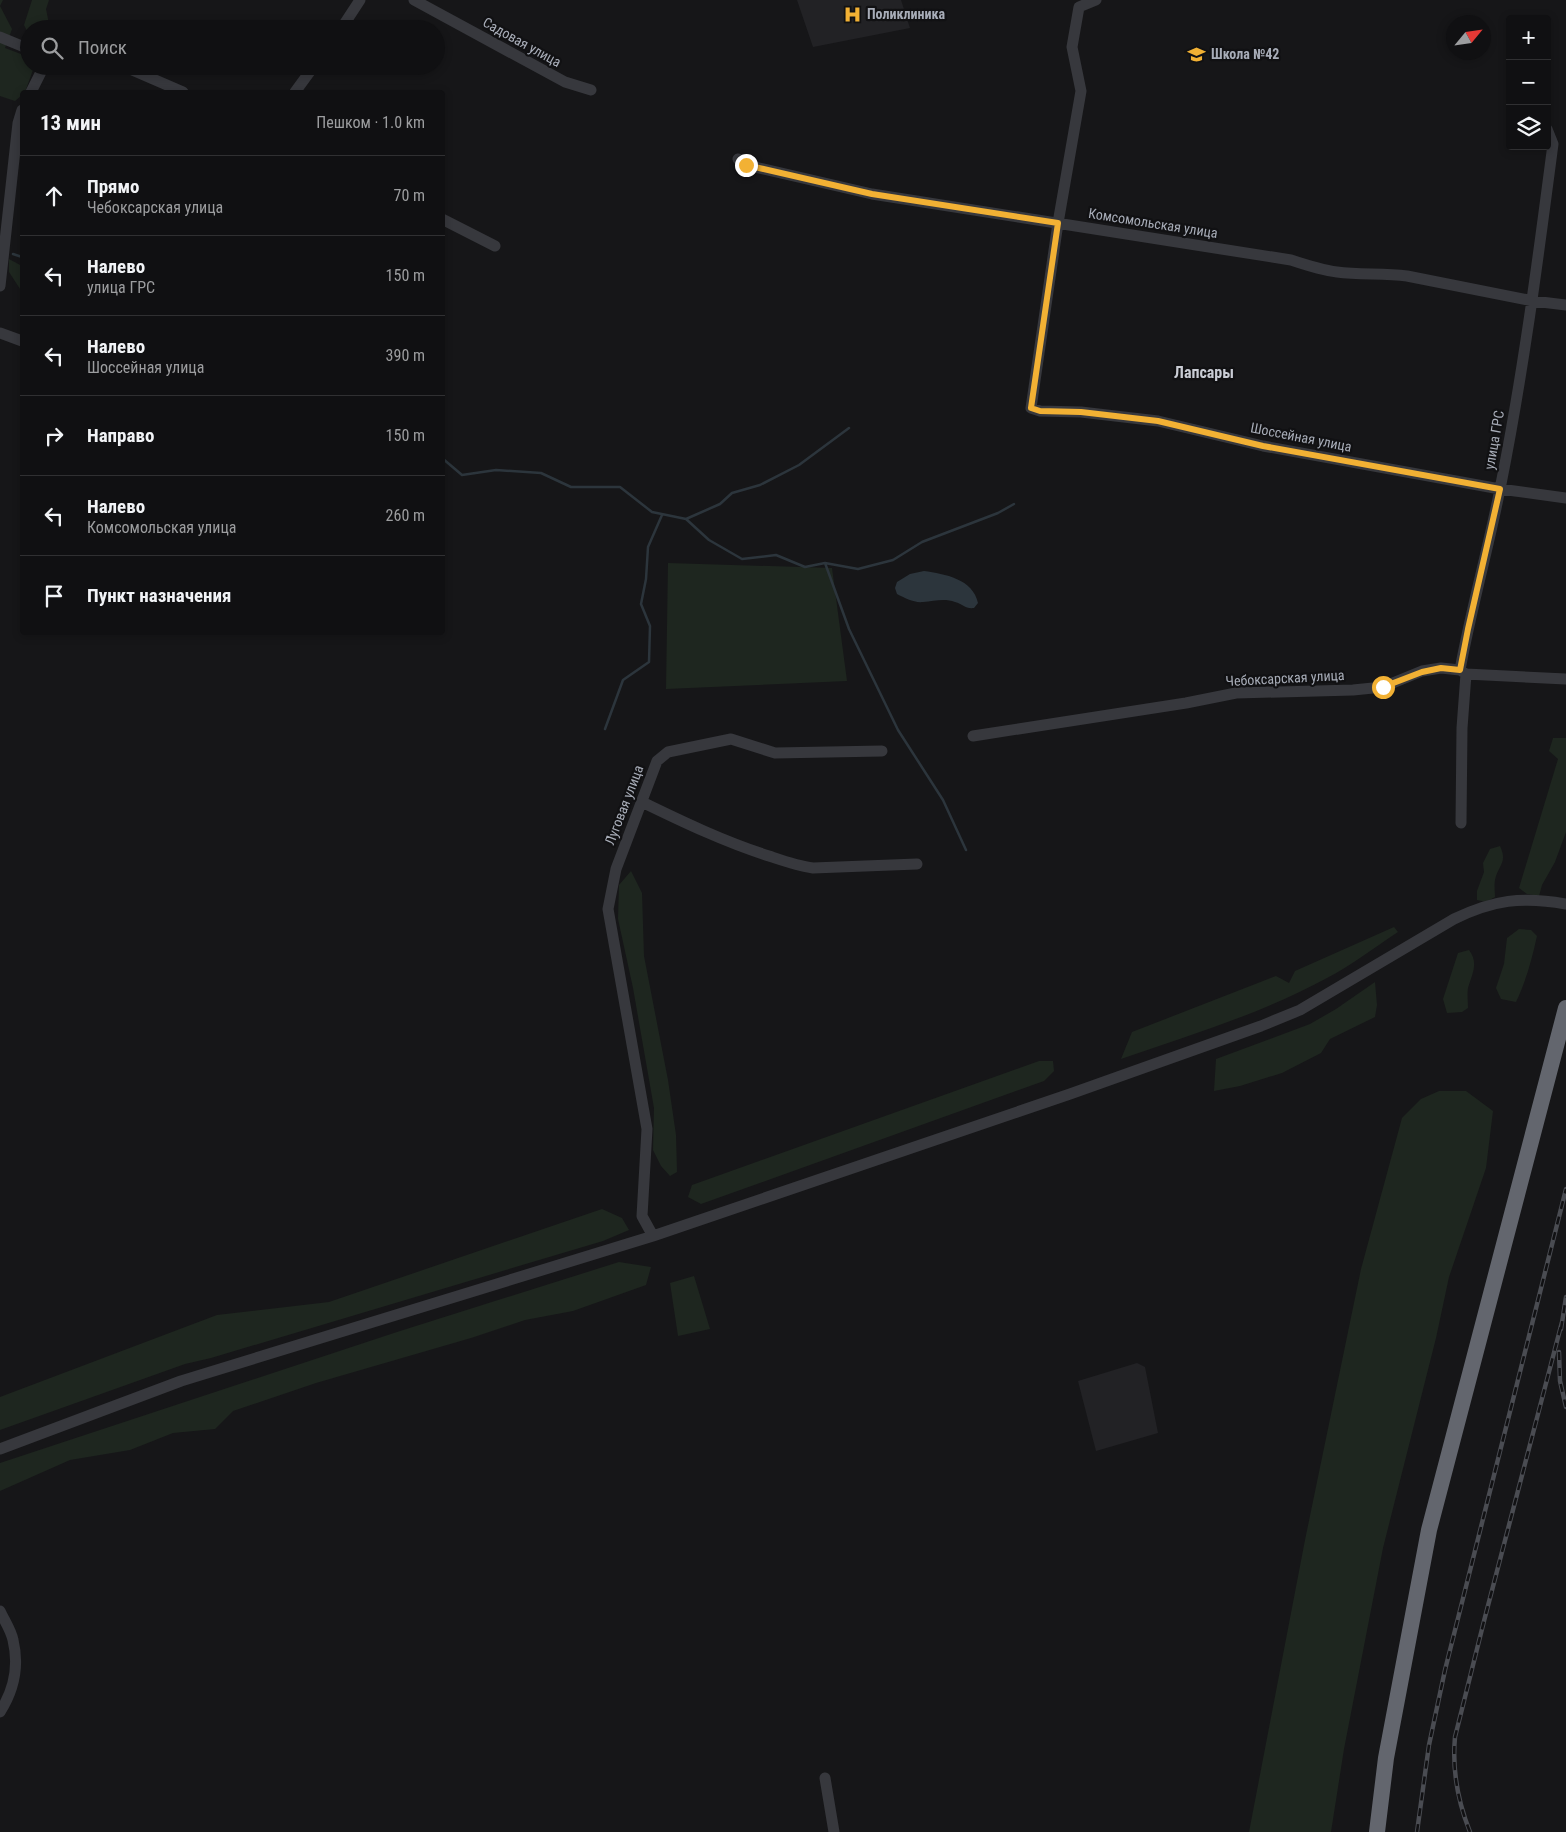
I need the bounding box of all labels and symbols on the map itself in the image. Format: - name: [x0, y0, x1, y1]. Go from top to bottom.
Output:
- hospital icon: Поликлиника: [843, 4, 863, 24]
- place label: Поликлиника: [867, 6, 946, 22]
- street label: Садовая улица: [480, 14, 564, 70]
- north arrow: [1446, 15, 1491, 60]
- school or university icon: Школа №42: [1187, 44, 1207, 64]
- place label: Школа №42: [1211, 46, 1279, 62]
- route end: [735, 154, 758, 177]
- street label: Комсомольская улица: [1087, 205, 1219, 241]
- district label: Лапсары: [1174, 363, 1234, 382]
- street label: улица ГРС: [1481, 409, 1507, 471]
- street label: Шоссейная улица: [1249, 419, 1353, 455]
- street label: Чебоксарская улица: [1225, 667, 1345, 689]
- route start: [1372, 676, 1395, 699]
- street label: Луговая улица: [601, 763, 647, 847]

